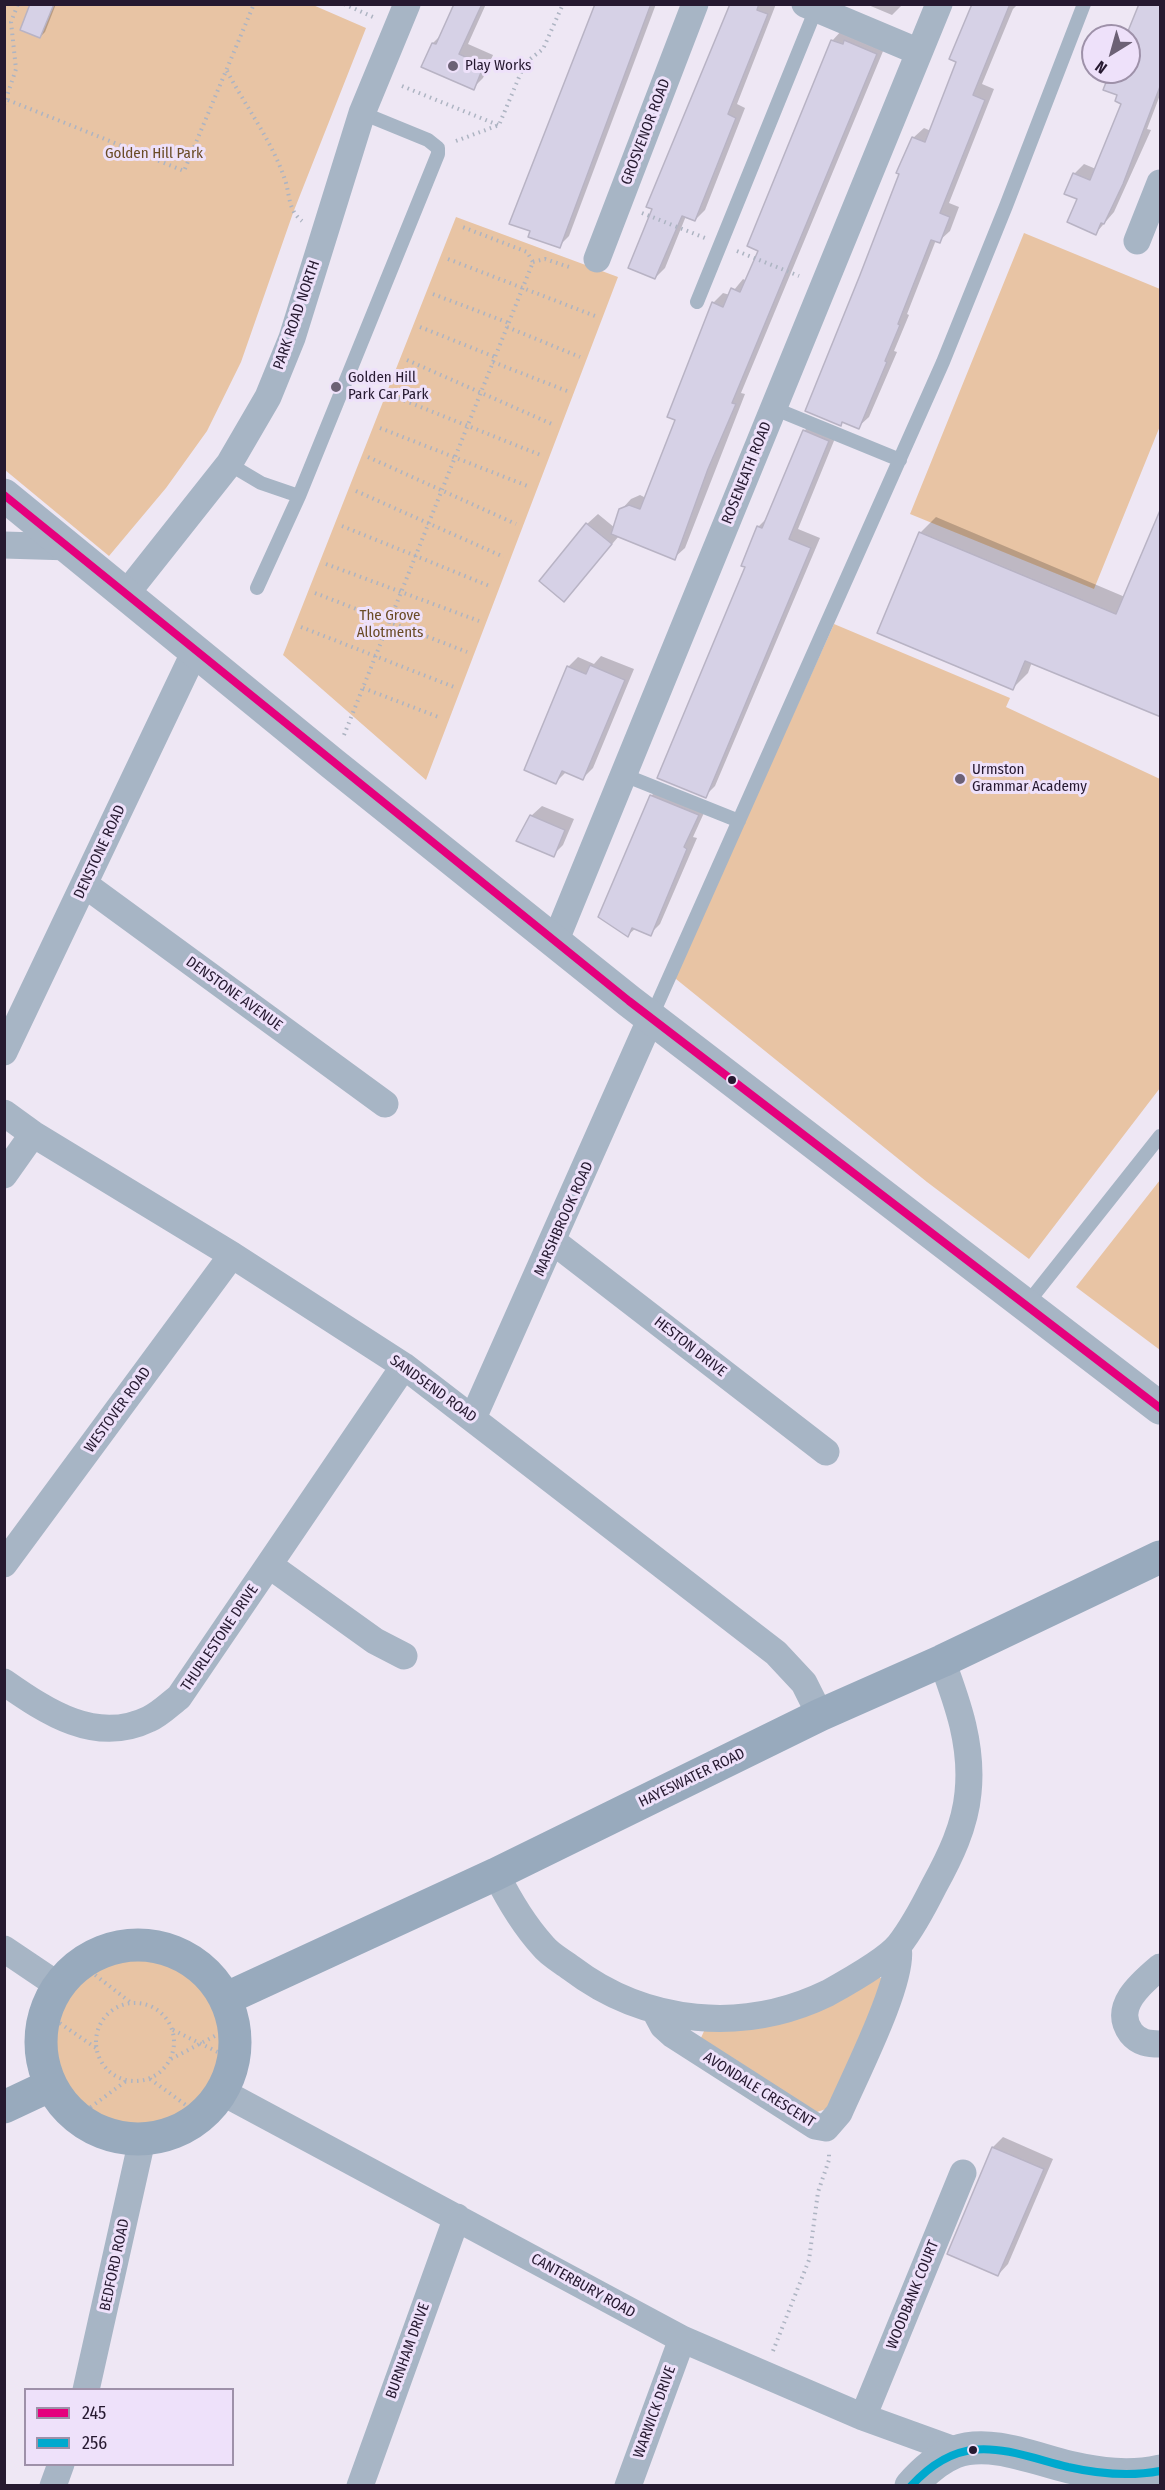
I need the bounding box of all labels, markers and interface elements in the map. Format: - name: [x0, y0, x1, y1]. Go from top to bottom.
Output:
- north arrow: [1081, 24, 1141, 84]
- place label: Play Works: [465, 57, 531, 75]
- text: N: [1092, 57, 1111, 78]
- marker: Play Works: [446, 59, 460, 73]
- street label: GROSVENOR ROAD: [618, 76, 674, 188]
- park label: Golden Hill Park: [105, 145, 203, 163]
- street label: PARK ROAD NORTH: [270, 258, 324, 372]
- place label: Golden Hill Park Car Park: [348, 369, 428, 404]
- marker: Golden Hill Park Car Park: [329, 380, 343, 394]
- street label: ROSENEATH ROAD: [718, 419, 776, 527]
- park label: The Grove Allotments: [357, 607, 423, 642]
- place label: Urmston Grammar Academy: [972, 761, 1087, 796]
- marker: Urmston Grammar Academy: [953, 772, 967, 786]
- street label: DENSTONE ROAD: [70, 802, 130, 902]
- street label: DENSTONE AVENUE: [182, 953, 286, 1035]
- unlabelled marker: [726, 1074, 738, 1086]
- street label: MARSHBROOK ROAD: [531, 1159, 597, 1279]
- street label: HESTON DRIVE: [650, 1313, 730, 1381]
- street label: SANDSEND ROAD: [386, 1352, 480, 1426]
- street label: WESTOVER ROAD: [81, 1364, 155, 1456]
- street label: THURLESTONE DRIVE: [178, 1581, 262, 1695]
- street label: HAYESWATER ROAD: [636, 1745, 748, 1811]
- street label: AVONDALE CRESCENT: [700, 2048, 818, 2132]
- street label: BEDFORD ROAD: [96, 2217, 134, 2313]
- street label: WOODBANK COURT: [883, 2238, 943, 2352]
- street label: CANTERBURY ROAD: [528, 2250, 638, 2322]
- street label: BURNHAM DRIVE: [382, 2300, 434, 2402]
- street label: WARWICK DRIVE: [630, 2363, 680, 2461]
- legend: [24, 2388, 234, 2466]
- text: 245: [82, 2402, 106, 2424]
- text: 256: [82, 2432, 107, 2454]
- unlabelled marker: [967, 2444, 979, 2456]

